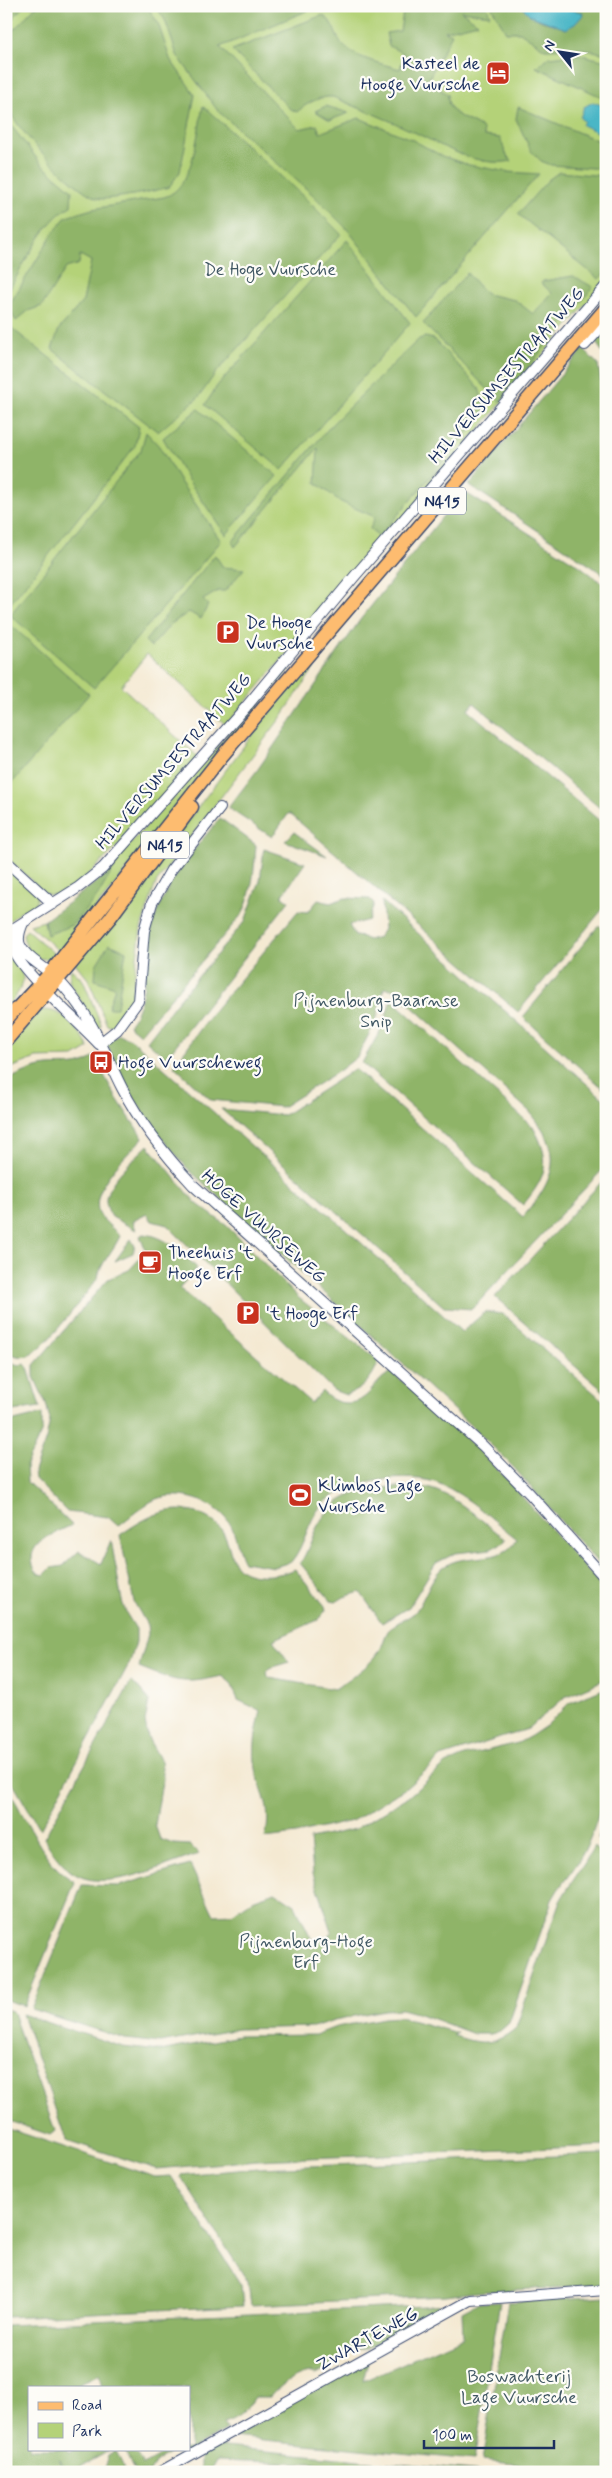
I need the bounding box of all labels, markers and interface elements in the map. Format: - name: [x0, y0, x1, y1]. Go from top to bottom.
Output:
- north arrow: [534, 28, 584, 78]
- text: N: [539, 37, 560, 55]
- place label: Kasteel de Hooge Vuursche: [361, 52, 480, 99]
- hotel icon: Kasteel de Hooge Vuursche: [485, 60, 511, 86]
- park label: De Hoge Vuursche: [204, 258, 336, 283]
- street label: HILVERSUMSESTRAATWEG: [423, 282, 590, 469]
- road number: N415: [418, 488, 466, 514]
- place label: De Hooge Vuursche: [246, 611, 314, 656]
- parking icon: De Hooge Vuursche: [215, 619, 241, 645]
- street label: HILVERSUMSESTRAATWEG: [90, 668, 257, 855]
- road number: N415: [141, 832, 189, 858]
- park label: Pijnenburg-Baarnse Snip: [294, 989, 458, 1034]
- bus stop icon: Hoge Vuurscheweg: [88, 1049, 114, 1075]
- place label: Hoge Vuurscheweg: [118, 1051, 262, 1077]
- street label: HOGE VUURSEWEG: [196, 1164, 331, 1289]
- place label: Theehuis 't Hooge Erf: [168, 1241, 254, 1288]
- cafe icon: Theehuis 't Hooge Erf: [137, 1249, 163, 1275]
- parking icon: 't Hooge Erf: [235, 1300, 261, 1326]
- place label: 't Hooge Erf: [266, 1302, 358, 1327]
- place label: Klimbos Lage Vuursche: [318, 1474, 423, 1519]
- sports icon: Klimbos Lage Vuursche: [287, 1482, 313, 1508]
- park label: Pijnenburg-Hoge Erf: [239, 1930, 373, 1975]
- street label: ZWARTEWEG: [312, 2302, 423, 2378]
- park label: Boswachterij Lage Vuursche: [461, 2365, 577, 2412]
- legend: [28, 2386, 190, 2450]
- text: Road: [72, 2396, 102, 2416]
- scale bar: [424, 2418, 554, 2450]
- text: Park: [72, 2422, 102, 2442]
- text: 100 m: [432, 2426, 472, 2446]

